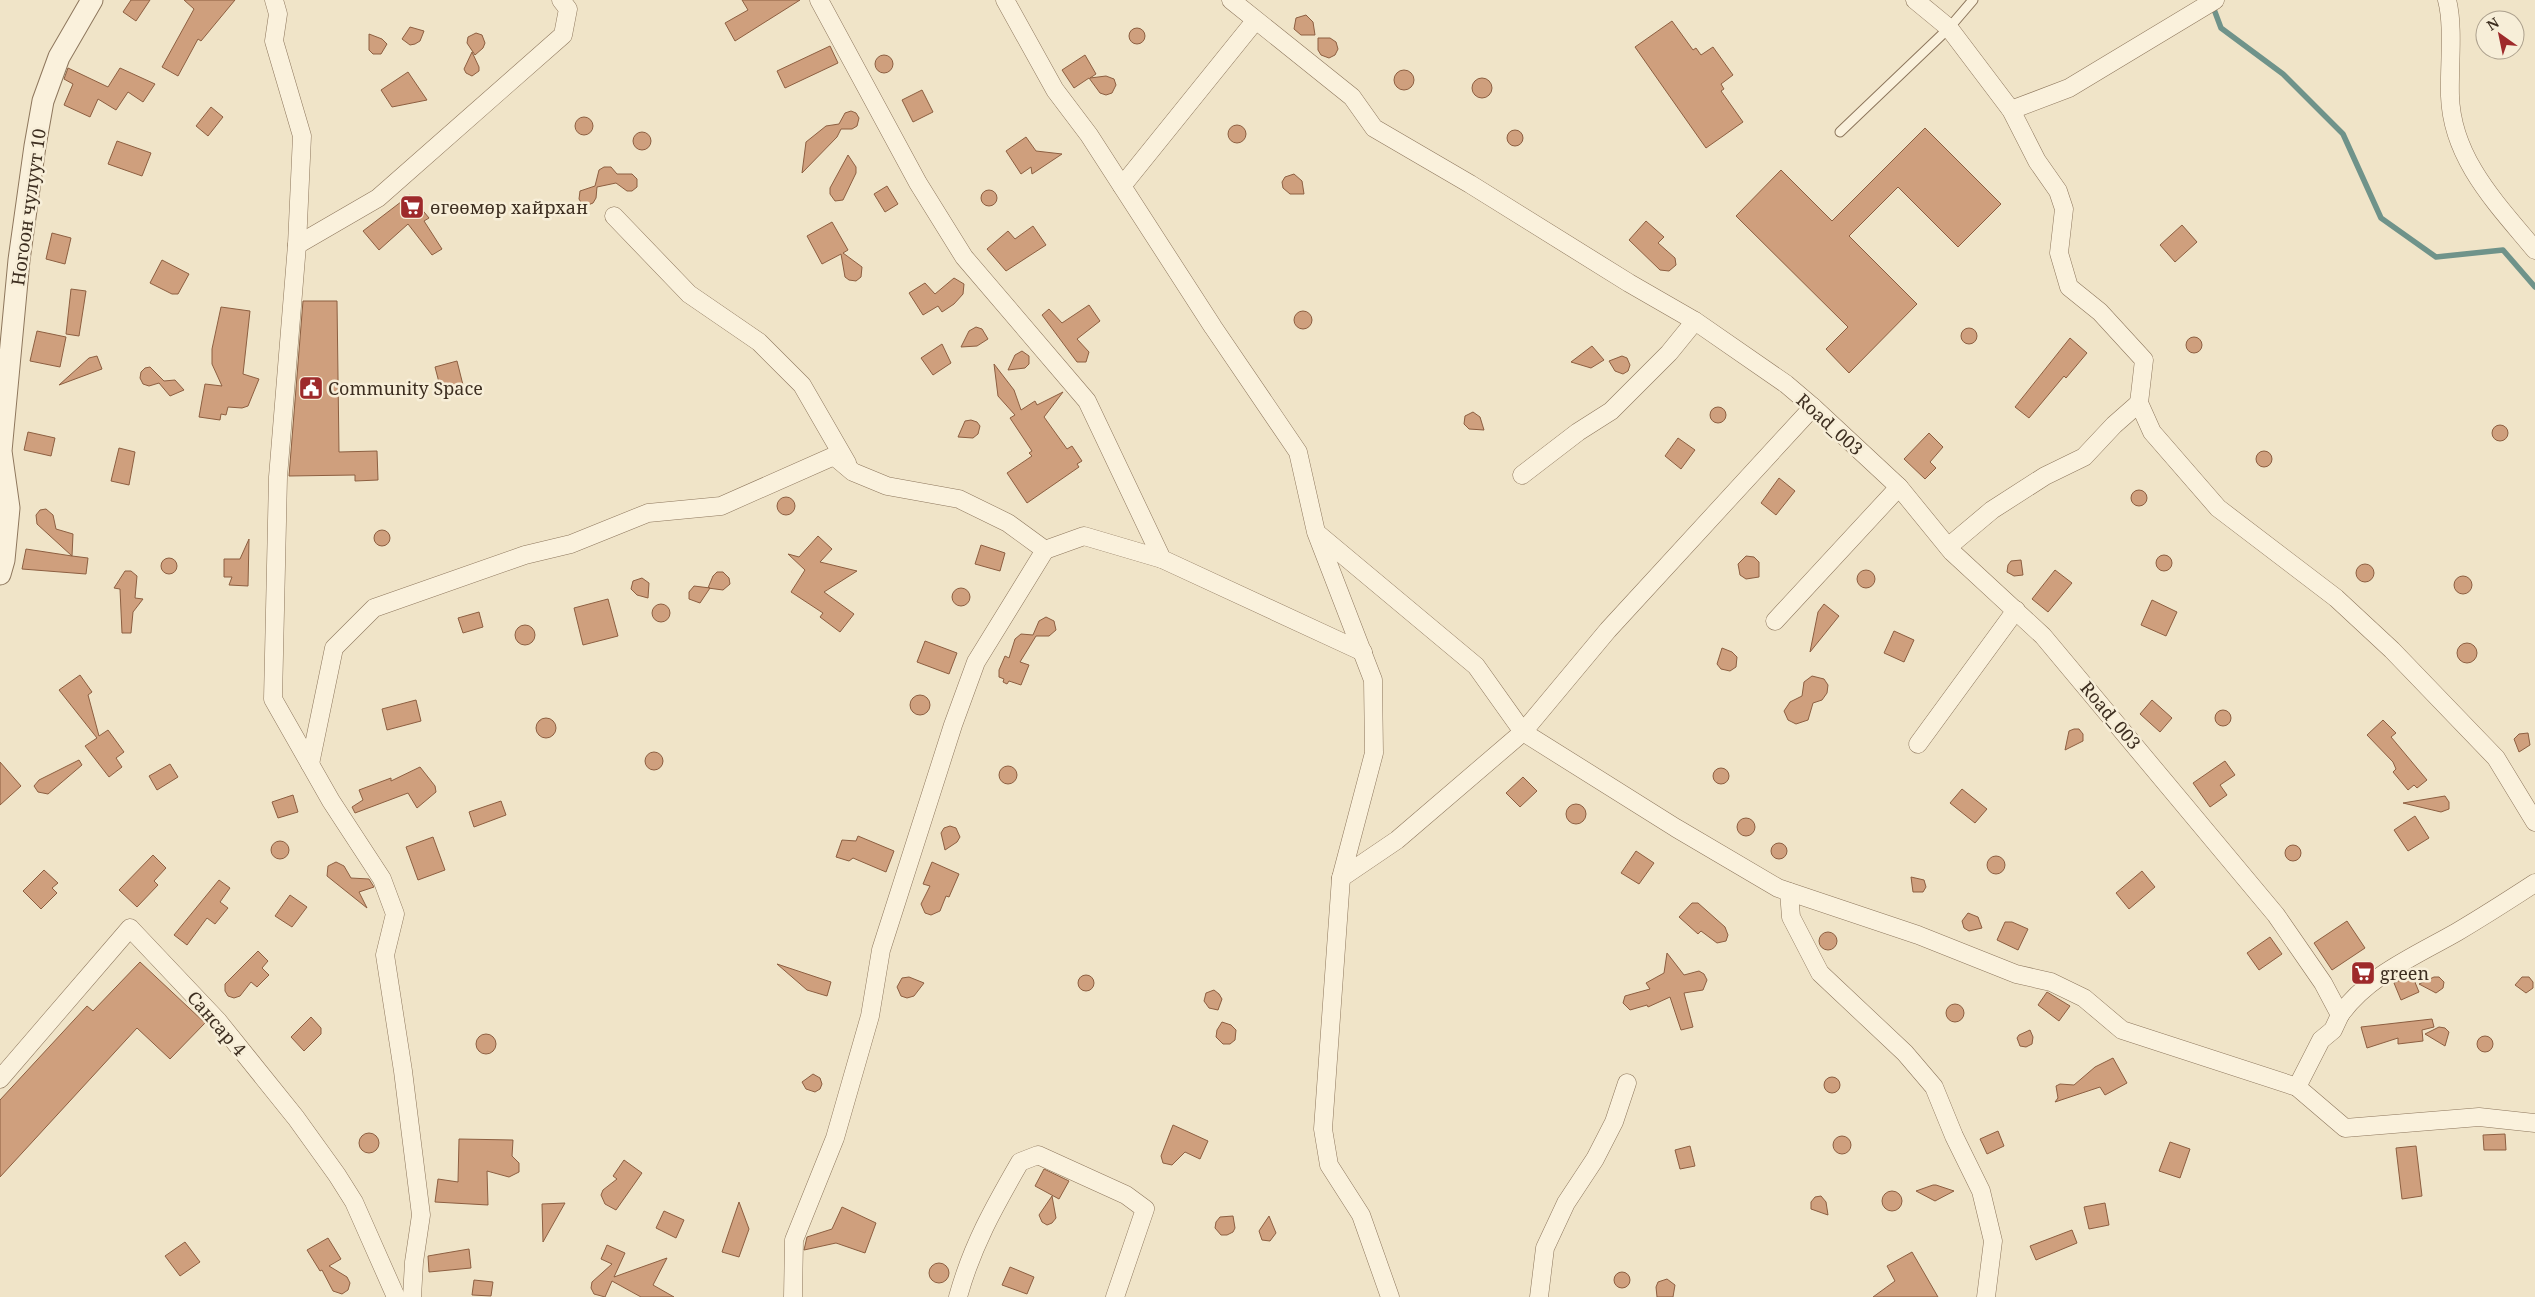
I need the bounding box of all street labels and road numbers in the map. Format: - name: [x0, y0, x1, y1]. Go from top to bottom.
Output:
- street label: Ногоон чулуут 10: [5, 127, 51, 287]
- street label: Road_003: [1792, 388, 1868, 460]
- street label: Road_003: [2076, 676, 2146, 754]
- street label: Сансар 4: [182, 985, 252, 1061]

